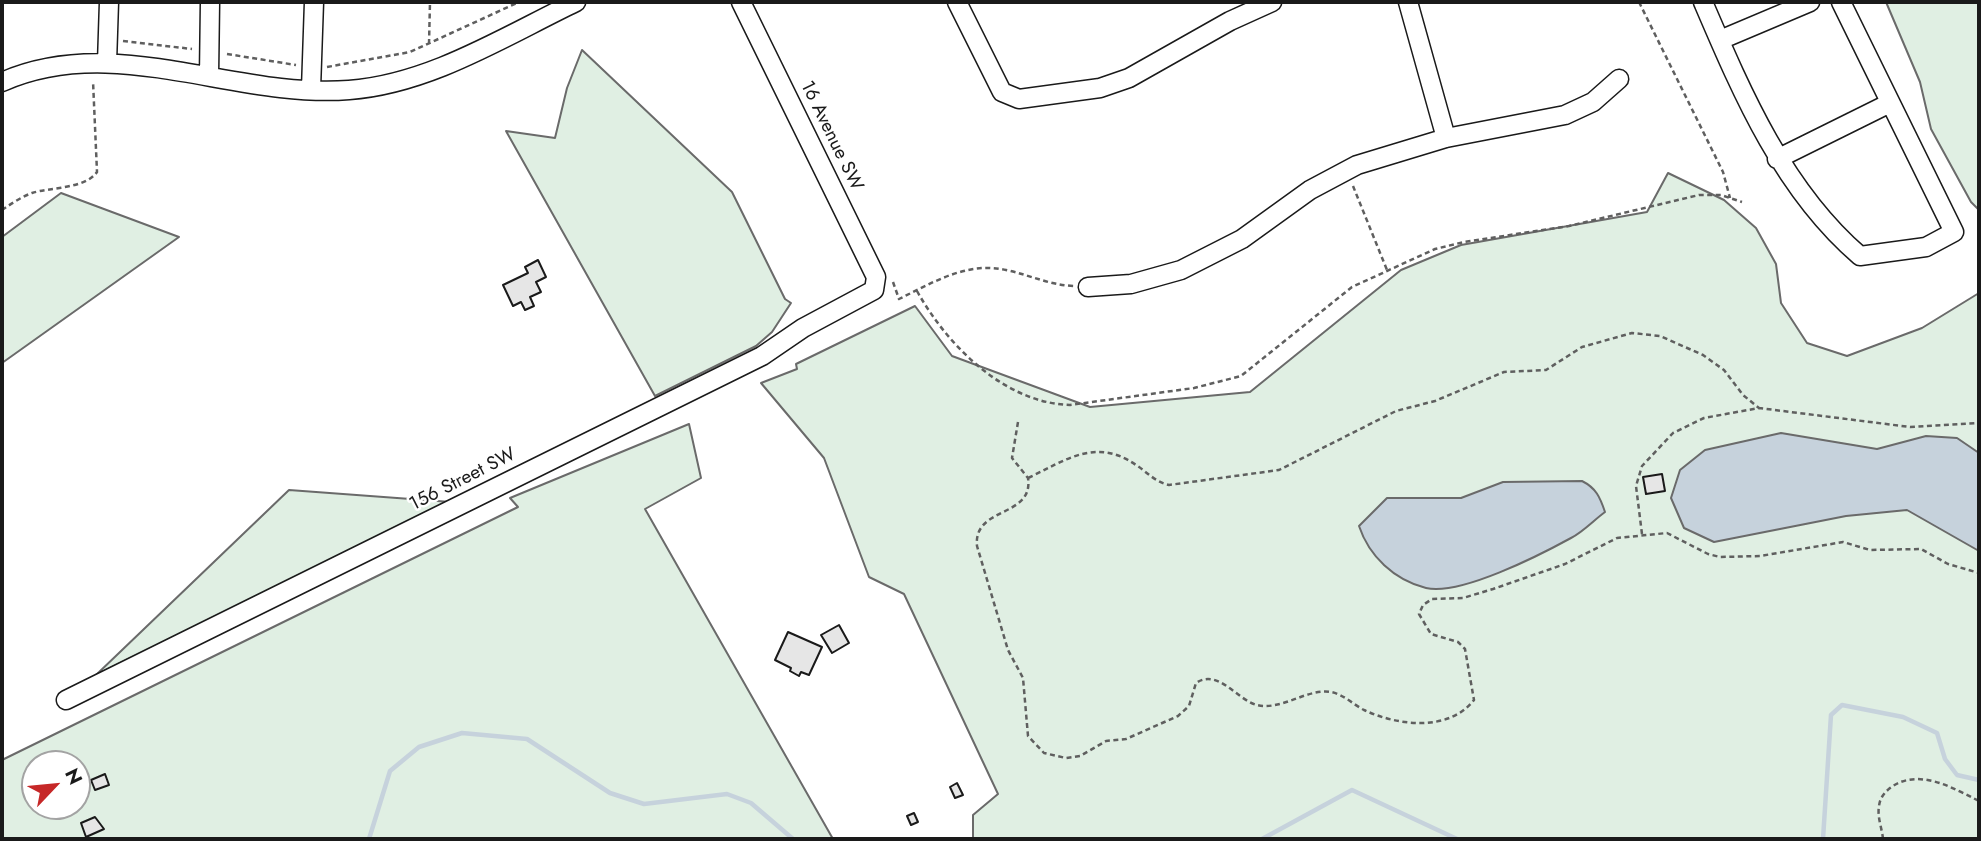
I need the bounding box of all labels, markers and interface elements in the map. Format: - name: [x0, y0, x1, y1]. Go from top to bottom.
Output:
- street label: 16 Avenue SW: [795, 77, 867, 195]
- street label: 156 Street SW: [406, 443, 520, 517]
- north arrow: [21, 750, 91, 820]
- text: N: [58, 764, 89, 789]

